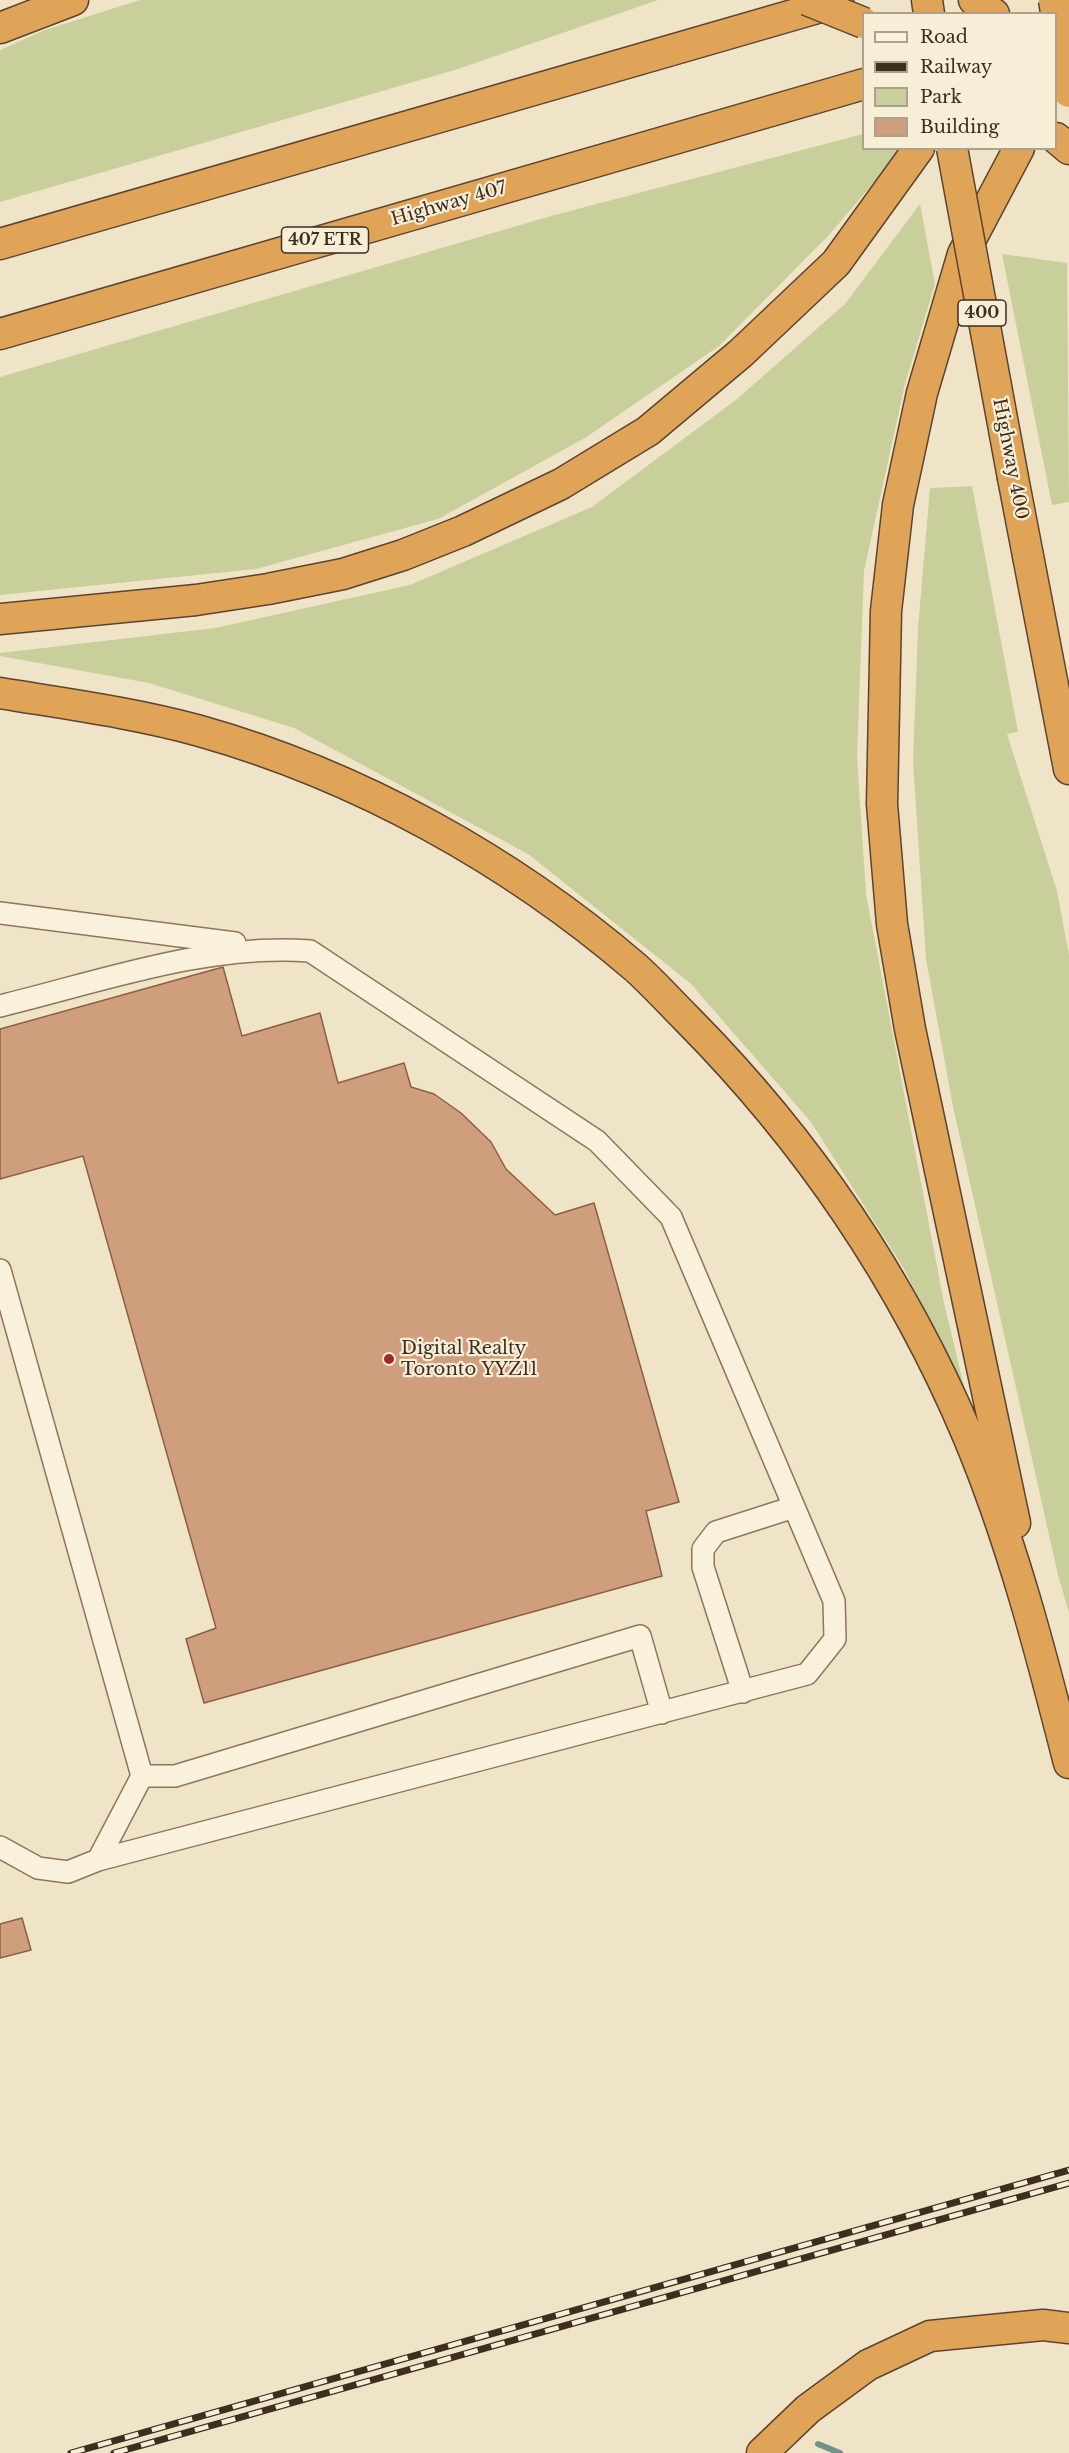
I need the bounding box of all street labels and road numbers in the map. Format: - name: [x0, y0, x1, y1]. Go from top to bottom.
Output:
- street label: Highway 407: [389, 177, 509, 231]
- road number: 407 ETR: [282, 227, 368, 253]
- road number: 400: [958, 300, 1006, 326]
- street label: Highway 400: [988, 396, 1032, 522]

